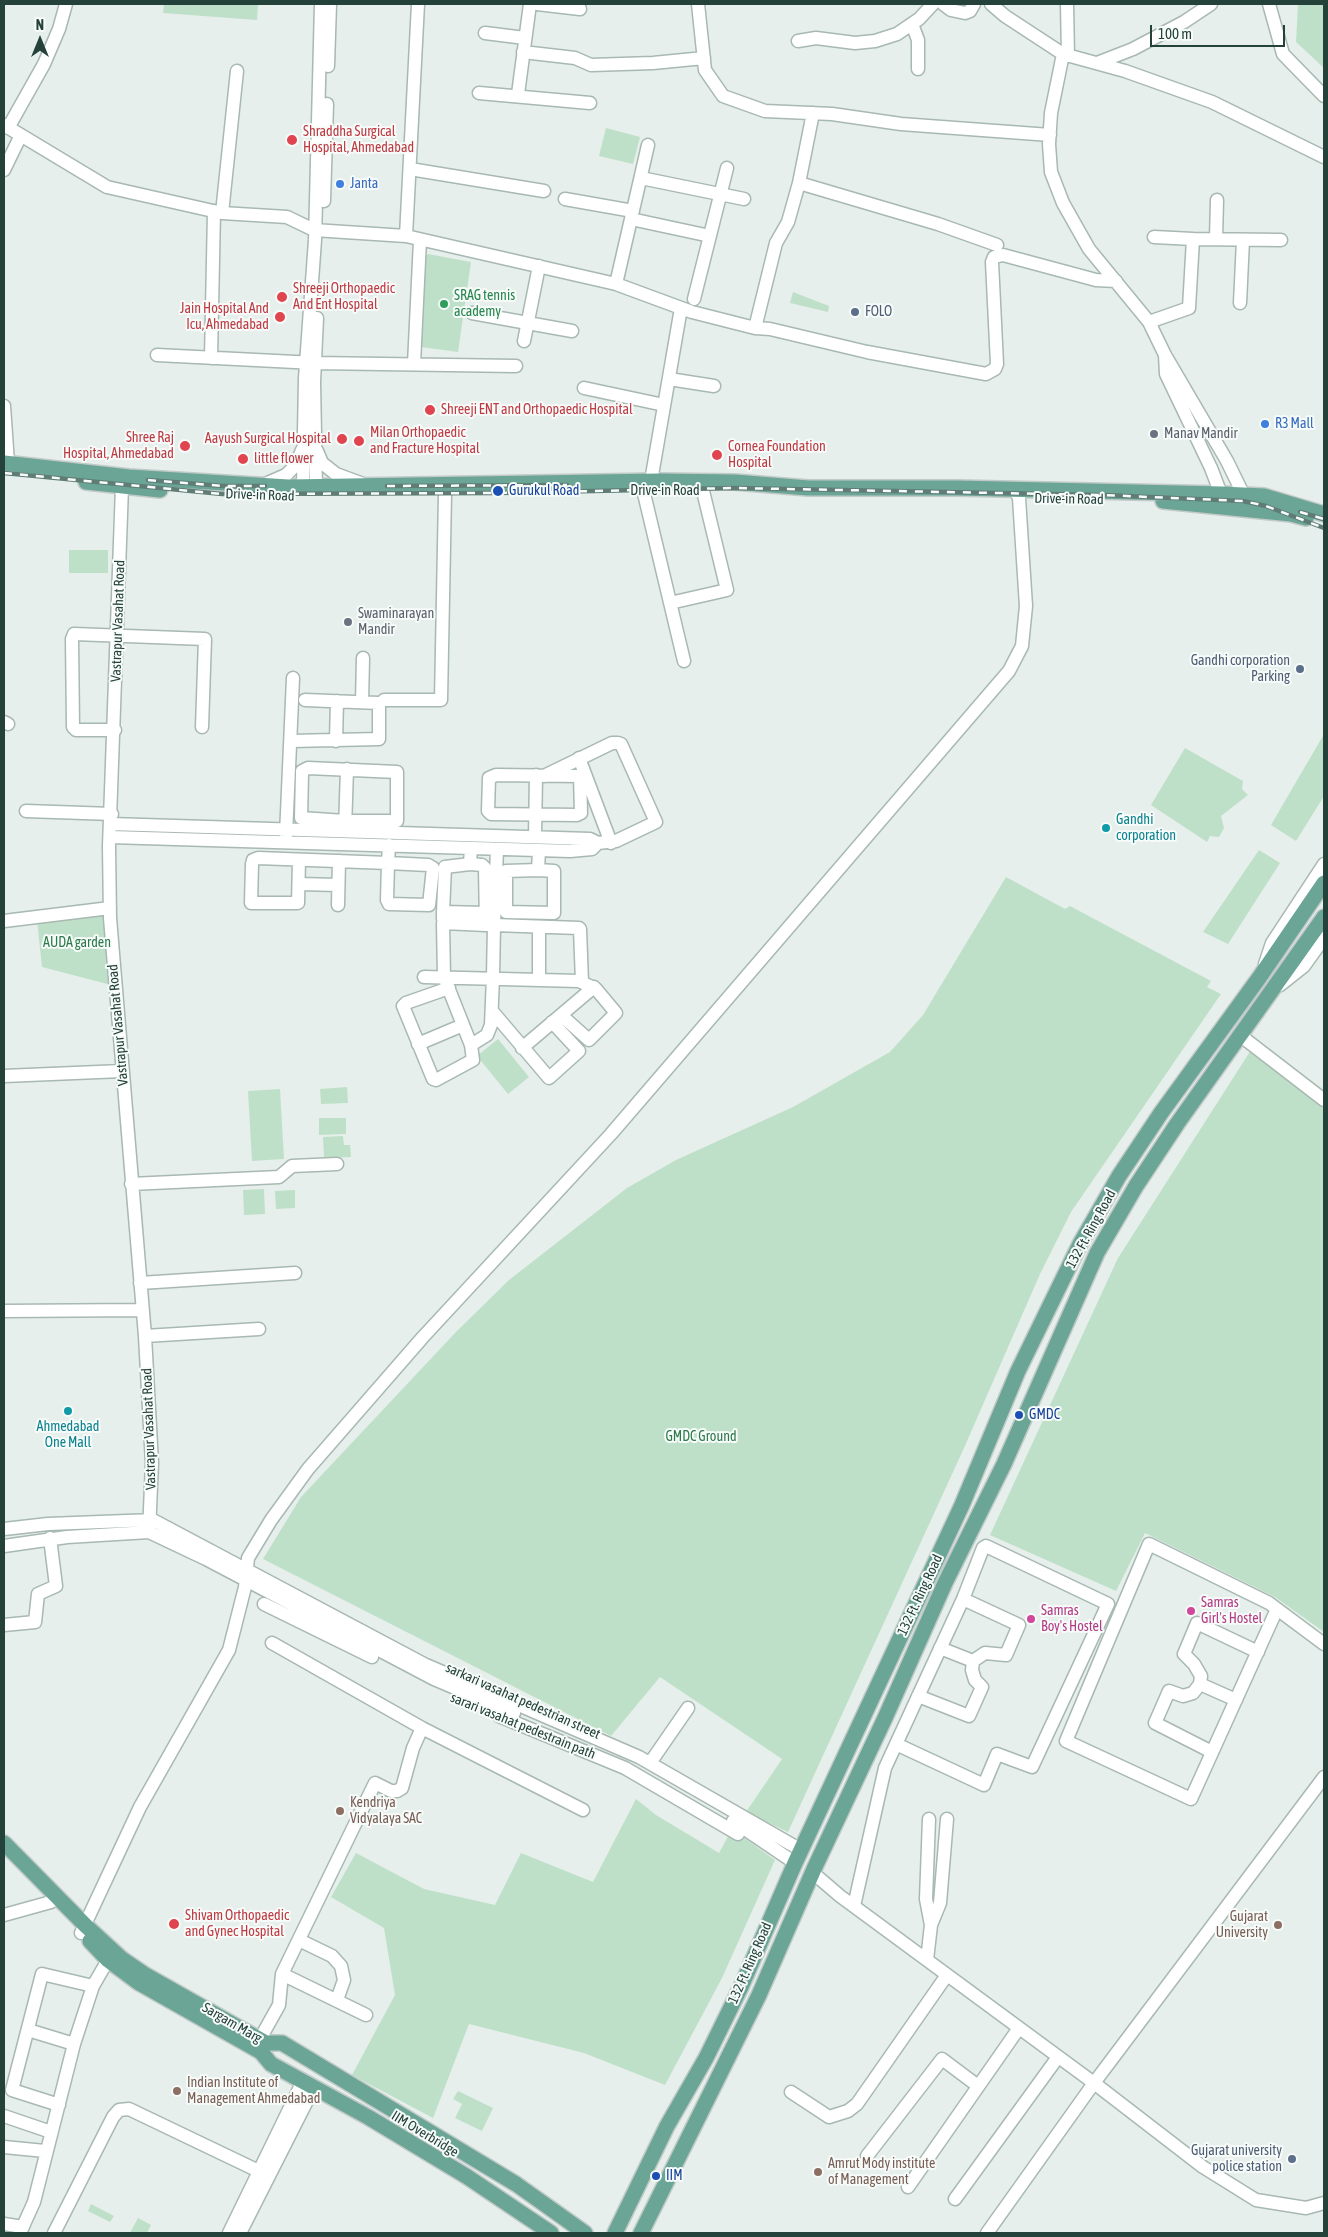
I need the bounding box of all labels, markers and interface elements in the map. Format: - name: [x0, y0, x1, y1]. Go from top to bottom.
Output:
- north arrow: [15, 15, 65, 65]
- scale bar: [1153, 15, 1288, 47]
- text: N: [36, 17, 44, 33]
- text: 100 m: [1158, 25, 1192, 42]
- place label: Shraddha Surgical Hospital, Ahmedabad: [303, 124, 414, 156]
- marker: Shraddha Surgical Hospital, Ahmedabad: [285, 133, 299, 147]
- place label: Janta: [350, 176, 378, 192]
- marker: Janta: [334, 178, 346, 190]
- place label: Shreeji Orthopaedic And Ent Hospital: [293, 281, 395, 314]
- place label: SRAG tennis academy: [454, 288, 515, 321]
- marker: Shreeji Orthopaedic And Ent Hospital: [275, 290, 289, 304]
- marker: SRAG tennis academy: [438, 298, 450, 310]
- place label: Jain Hospital And Icu, Ahmedabad: [180, 301, 269, 334]
- place label: FOLO: [865, 304, 892, 320]
- marker: FOLO: [849, 306, 861, 318]
- marker: Jain Hospital And Icu, Ahmedabad: [273, 310, 287, 324]
- place label: Shreeji ENT and Orthopaedic Hospital: [441, 402, 633, 418]
- marker: Shreeji ENT and Orthopaedic Hospital: [423, 403, 437, 417]
- place label: R3 Mall: [1275, 416, 1314, 432]
- marker: R3 Mall: [1259, 418, 1271, 430]
- place label: Milan Orthopaedic and Fracture Hospital: [370, 425, 480, 458]
- place label: Manav Mandir: [1164, 426, 1238, 442]
- marker: Manav Mandir: [1148, 428, 1160, 440]
- place label: Shree Raj Hospital, Ahmedabad: [63, 430, 174, 462]
- place label: Aayush Surgical Hospital: [205, 431, 331, 447]
- marker: Aayush Surgical Hospital: [335, 432, 349, 446]
- marker: Milan Orthopaedic and Fracture Hospital: [352, 434, 366, 448]
- marker: Shree Raj Hospital, Ahmedabad: [178, 439, 192, 453]
- place label: Cornea Foundation Hospital: [728, 439, 826, 472]
- marker: Cornea Foundation Hospital: [710, 448, 724, 462]
- place label: little flower: [254, 451, 313, 467]
- marker: little flower: [236, 452, 250, 466]
- place label: Gurukul Road: [509, 483, 579, 499]
- street label: Drive-in Road: [630, 483, 700, 499]
- marker: Gurukul Road: [491, 484, 505, 498]
- street label: Drive-in Road: [225, 485, 295, 505]
- street label: Drive-in Road: [1034, 490, 1104, 508]
- street label: Vastrapur Vasahat Road: [107, 560, 129, 682]
- place label: Swaminarayan Mandir: [358, 606, 434, 638]
- marker: Swaminarayan Mandir: [342, 616, 354, 628]
- place label: Gandhi corporation Parking: [1191, 653, 1290, 686]
- marker: Gandhi corporation Parking: [1294, 663, 1306, 675]
- place label: Gandhi corporation: [1116, 812, 1176, 844]
- marker: Gandhi corporation: [1100, 822, 1112, 834]
- park label: AUDA garden: [43, 935, 111, 951]
- street label: Vastrapur Vasahat Road: [104, 963, 132, 1087]
- street label: 132 Ft. Ring Road: [1062, 1187, 1120, 1271]
- street label: Vastrapur Vasahat Road: [138, 1368, 160, 1490]
- marker: Ahmedabad One Mall: [62, 1405, 74, 1417]
- place label: GMDC: [1029, 1407, 1060, 1423]
- marker: GMDC: [1013, 1409, 1025, 1421]
- place label: Ahmedabad One Mall: [37, 1419, 99, 1451]
- park label: GMDC Ground: [665, 1429, 737, 1445]
- street label: 132 Ft. Ring Road: [894, 1552, 946, 1638]
- place label: Samras Girl's Hostel: [1201, 1595, 1262, 1628]
- place label: Samras Boy's Hostel: [1041, 1603, 1103, 1635]
- marker: Samras Girl's Hostel: [1185, 1605, 1197, 1617]
- marker: Samras Boy's Hostel: [1025, 1613, 1037, 1625]
- street label: sarkari vasahat pedestrian street: [443, 1659, 603, 1743]
- street label: sarari vasahat pedestrain path: [448, 1689, 598, 1763]
- place label: Kendriya Vidyalaya SAC: [350, 1795, 422, 1828]
- marker: Kendriya Vidyalaya SAC: [334, 1805, 346, 1817]
- place label: Shivam Orthopaedic and Gynec Hospital: [185, 1908, 289, 1940]
- place label: Gujarat University: [1216, 1909, 1268, 1941]
- marker: Shivam Orthopaedic and Gynec Hospital: [167, 1917, 181, 1931]
- marker: Gujarat University: [1272, 1919, 1284, 1931]
- street label: 132 Ft. Ring Road: [725, 1920, 775, 2006]
- street label: Sargam Marg: [199, 1999, 265, 2047]
- place label: Indian Institute of Management Ahmedabad: [187, 2075, 320, 2108]
- marker: Indian Institute of Management Ahmedabad: [171, 2085, 183, 2097]
- street label: IIM Overbridge: [388, 2107, 462, 2161]
- place label: Gujarat university police station: [1191, 2143, 1282, 2176]
- marker: Gujarat university police station: [1286, 2153, 1298, 2165]
- place label: Amrut Mody institute of Management: [828, 2156, 935, 2188]
- marker: Amrut Mody institute of Management: [812, 2166, 824, 2178]
- place label: IIM: [666, 2168, 683, 2184]
- marker: IIM: [650, 2170, 662, 2182]

